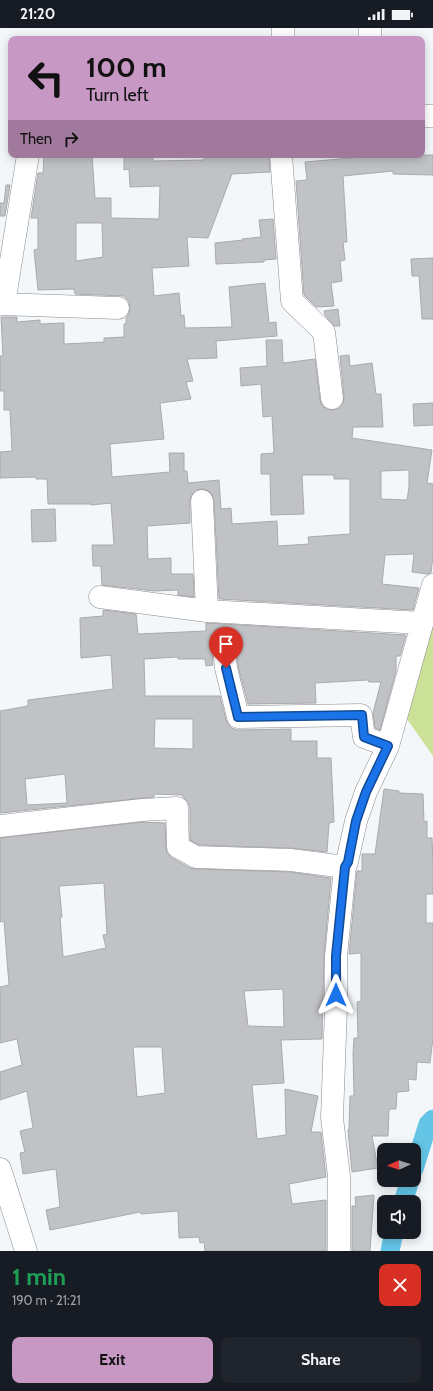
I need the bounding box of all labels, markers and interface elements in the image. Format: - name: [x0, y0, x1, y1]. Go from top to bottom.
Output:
- text: 21:20: [20, 5, 55, 23]
- text: 100 m: [86, 50, 167, 84]
- icon: left: [20, 52, 72, 104]
- text: Turn left: [86, 84, 149, 106]
- icon: right: [60, 128, 82, 150]
- text: Then: [20, 130, 52, 148]
- pin: [209, 627, 243, 668]
- icon: arrive: [215, 633, 237, 655]
- position arrow: [315, 974, 357, 1016]
- north arrow: [377, 1143, 421, 1187]
- map controls: [377, 1143, 421, 1239]
- button: sound: [377, 1195, 421, 1239]
- text: 1 min: [12, 1262, 66, 1291]
- button: close: [379, 1264, 421, 1306]
- text: 190 m · 21:21: [12, 1292, 81, 1308]
- button: Exit: [12, 1337, 213, 1383]
- button: Share: [221, 1337, 421, 1383]

